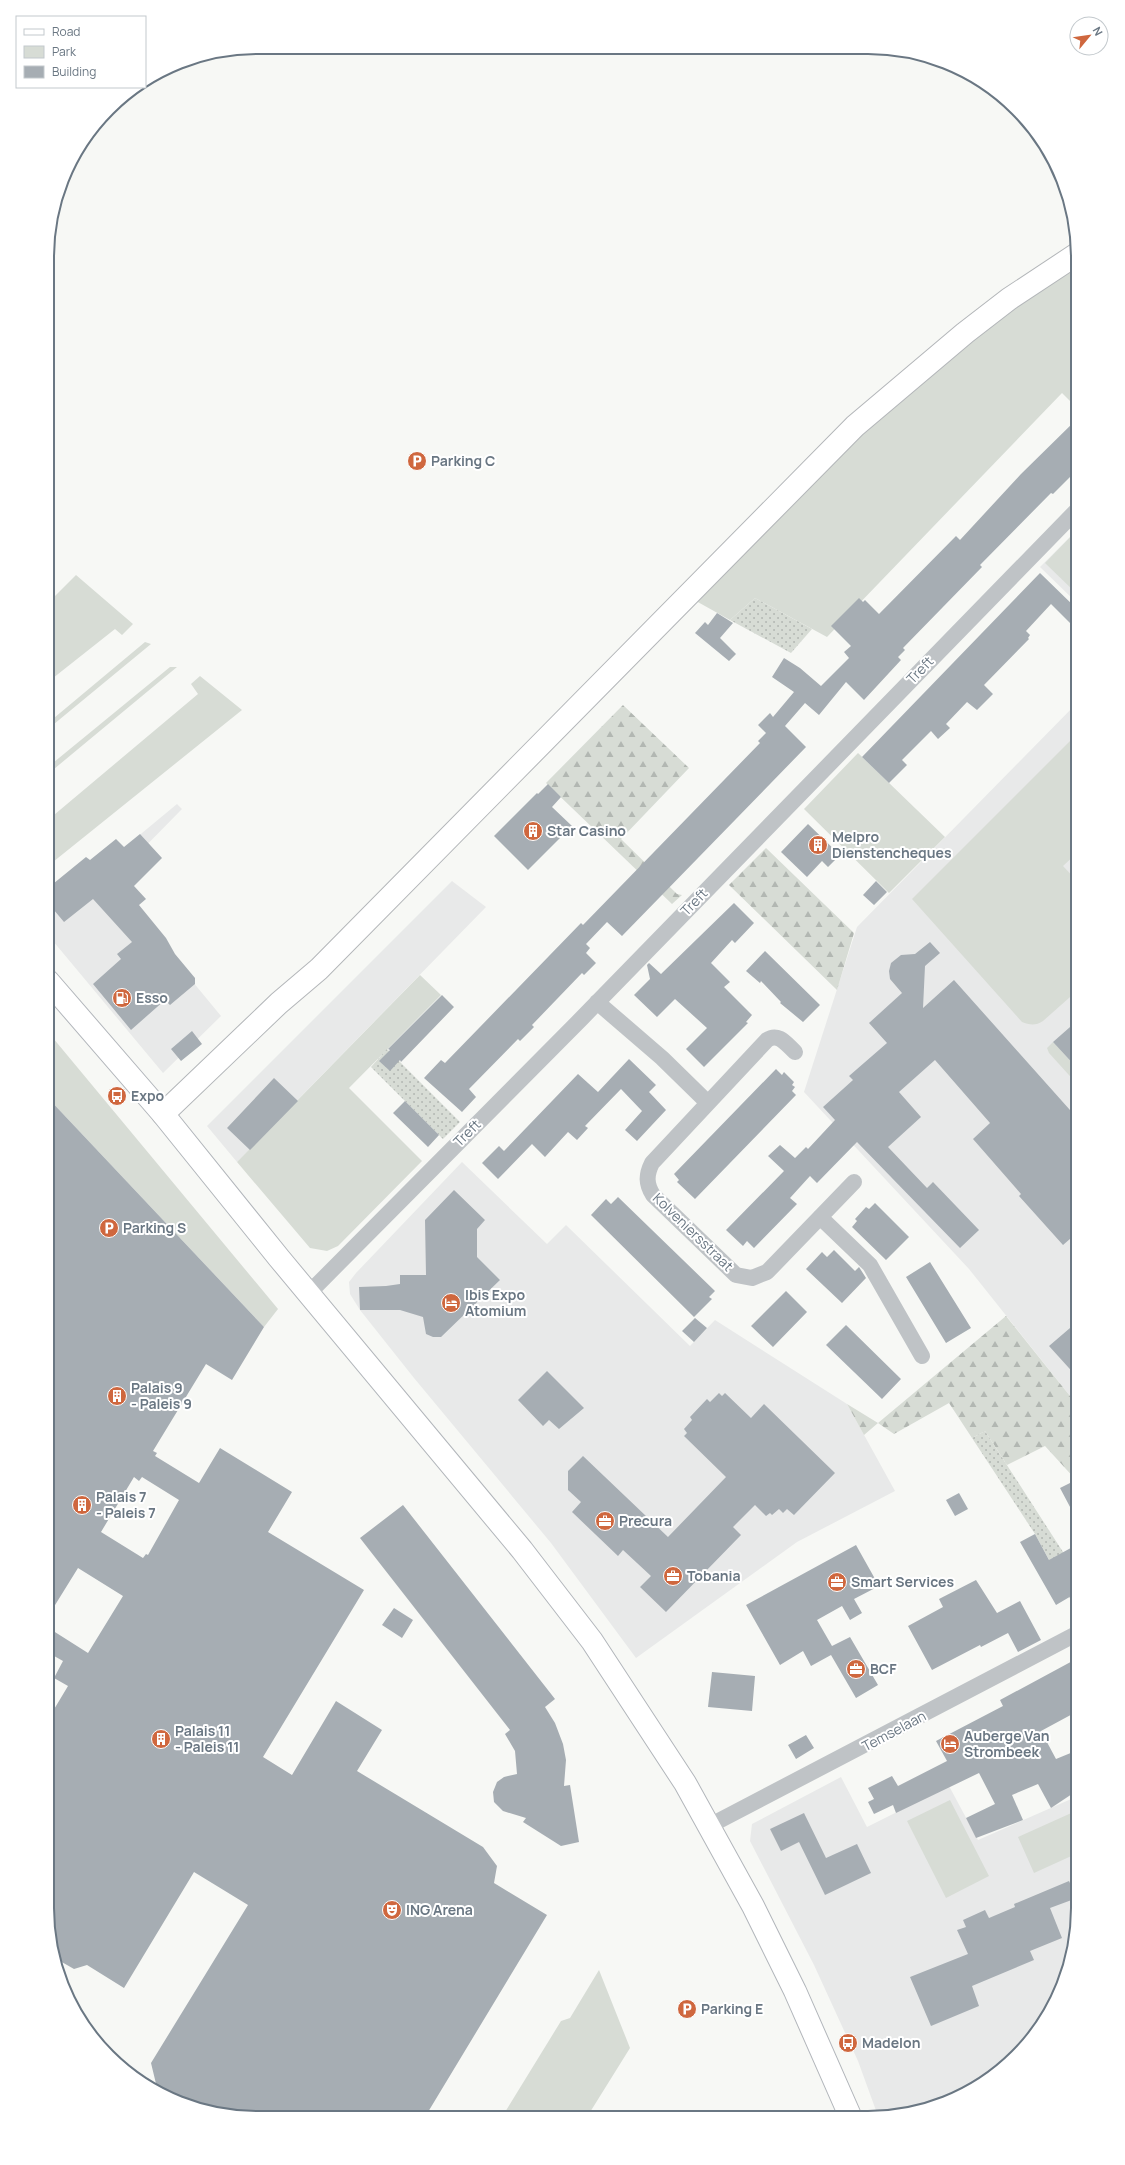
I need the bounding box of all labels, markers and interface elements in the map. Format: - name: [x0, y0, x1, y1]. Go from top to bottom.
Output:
- legend: [16, 16, 146, 88]
- north arrow: [1069, 16, 1109, 56]
- text: Road: [52, 23, 80, 40]
- text: N: [1090, 24, 1107, 38]
- text: Park: [52, 43, 77, 60]
- text: Building: [52, 63, 96, 80]
- parking icon: Parking C: [406, 450, 428, 472]
- place label: Parking C: [431, 451, 495, 470]
- street label: Treft: [902, 652, 938, 688]
- building icon: Star Casino: [522, 820, 544, 842]
- place label: Star Casino: [547, 821, 626, 840]
- place label: Melpro Dienstencheques: [832, 827, 952, 862]
- building icon: Melpro Dienstencheques: [807, 834, 829, 856]
- street label: Treft: [676, 884, 712, 920]
- fuel station icon: Esso: [111, 987, 133, 1009]
- place label: Esso: [136, 988, 168, 1007]
- bus stop icon: Expo: [106, 1085, 128, 1107]
- place label: Expo: [131, 1086, 165, 1105]
- street label: Treft: [449, 1115, 485, 1150]
- street label: Kolveniersstraat: [649, 1188, 738, 1275]
- parking icon: Parking S: [98, 1217, 120, 1239]
- place label: Parking S: [123, 1218, 186, 1237]
- place label: Ibis Expo Atomium: [465, 1285, 526, 1320]
- hotel icon: Ibis Expo Atomium: [440, 1292, 462, 1314]
- place label: Palais 9 - Paleis 9: [131, 1378, 192, 1413]
- building icon: Palais 9 - Paleis 9: [106, 1385, 128, 1407]
- place label: Palais 7 - Paleis 7: [96, 1487, 156, 1522]
- building icon: Palais 7 - Paleis 7: [71, 1494, 93, 1516]
- office icon: Precura: [594, 1510, 616, 1532]
- place label: Precura: [619, 1511, 672, 1530]
- office icon: Tobania: [662, 1565, 684, 1587]
- place label: Tobania: [687, 1566, 740, 1585]
- office icon: Smart Services: [826, 1571, 848, 1593]
- place label: Smart Services: [851, 1572, 954, 1591]
- office icon: BCF: [845, 1658, 867, 1680]
- place label: BCF: [870, 1659, 897, 1678]
- street label: Temselaan: [859, 1706, 929, 1755]
- place label: Palais 11 - Paleis 11: [175, 1721, 239, 1756]
- place label: Auberge Van Strombeek: [964, 1726, 1050, 1761]
- building icon: Palais 11 - Paleis 11: [150, 1728, 172, 1750]
- hotel icon: Auberge Van Strombeek: [939, 1733, 961, 1755]
- theatre icon: ING Arena: [381, 1899, 403, 1921]
- place label: ING Arena: [406, 1900, 473, 1919]
- parking icon: Parking E: [676, 1998, 698, 2020]
- place label: Parking E: [701, 1999, 763, 2018]
- bus stop icon: Madelon: [837, 2032, 859, 2054]
- place label: Madelon: [862, 2033, 920, 2052]

